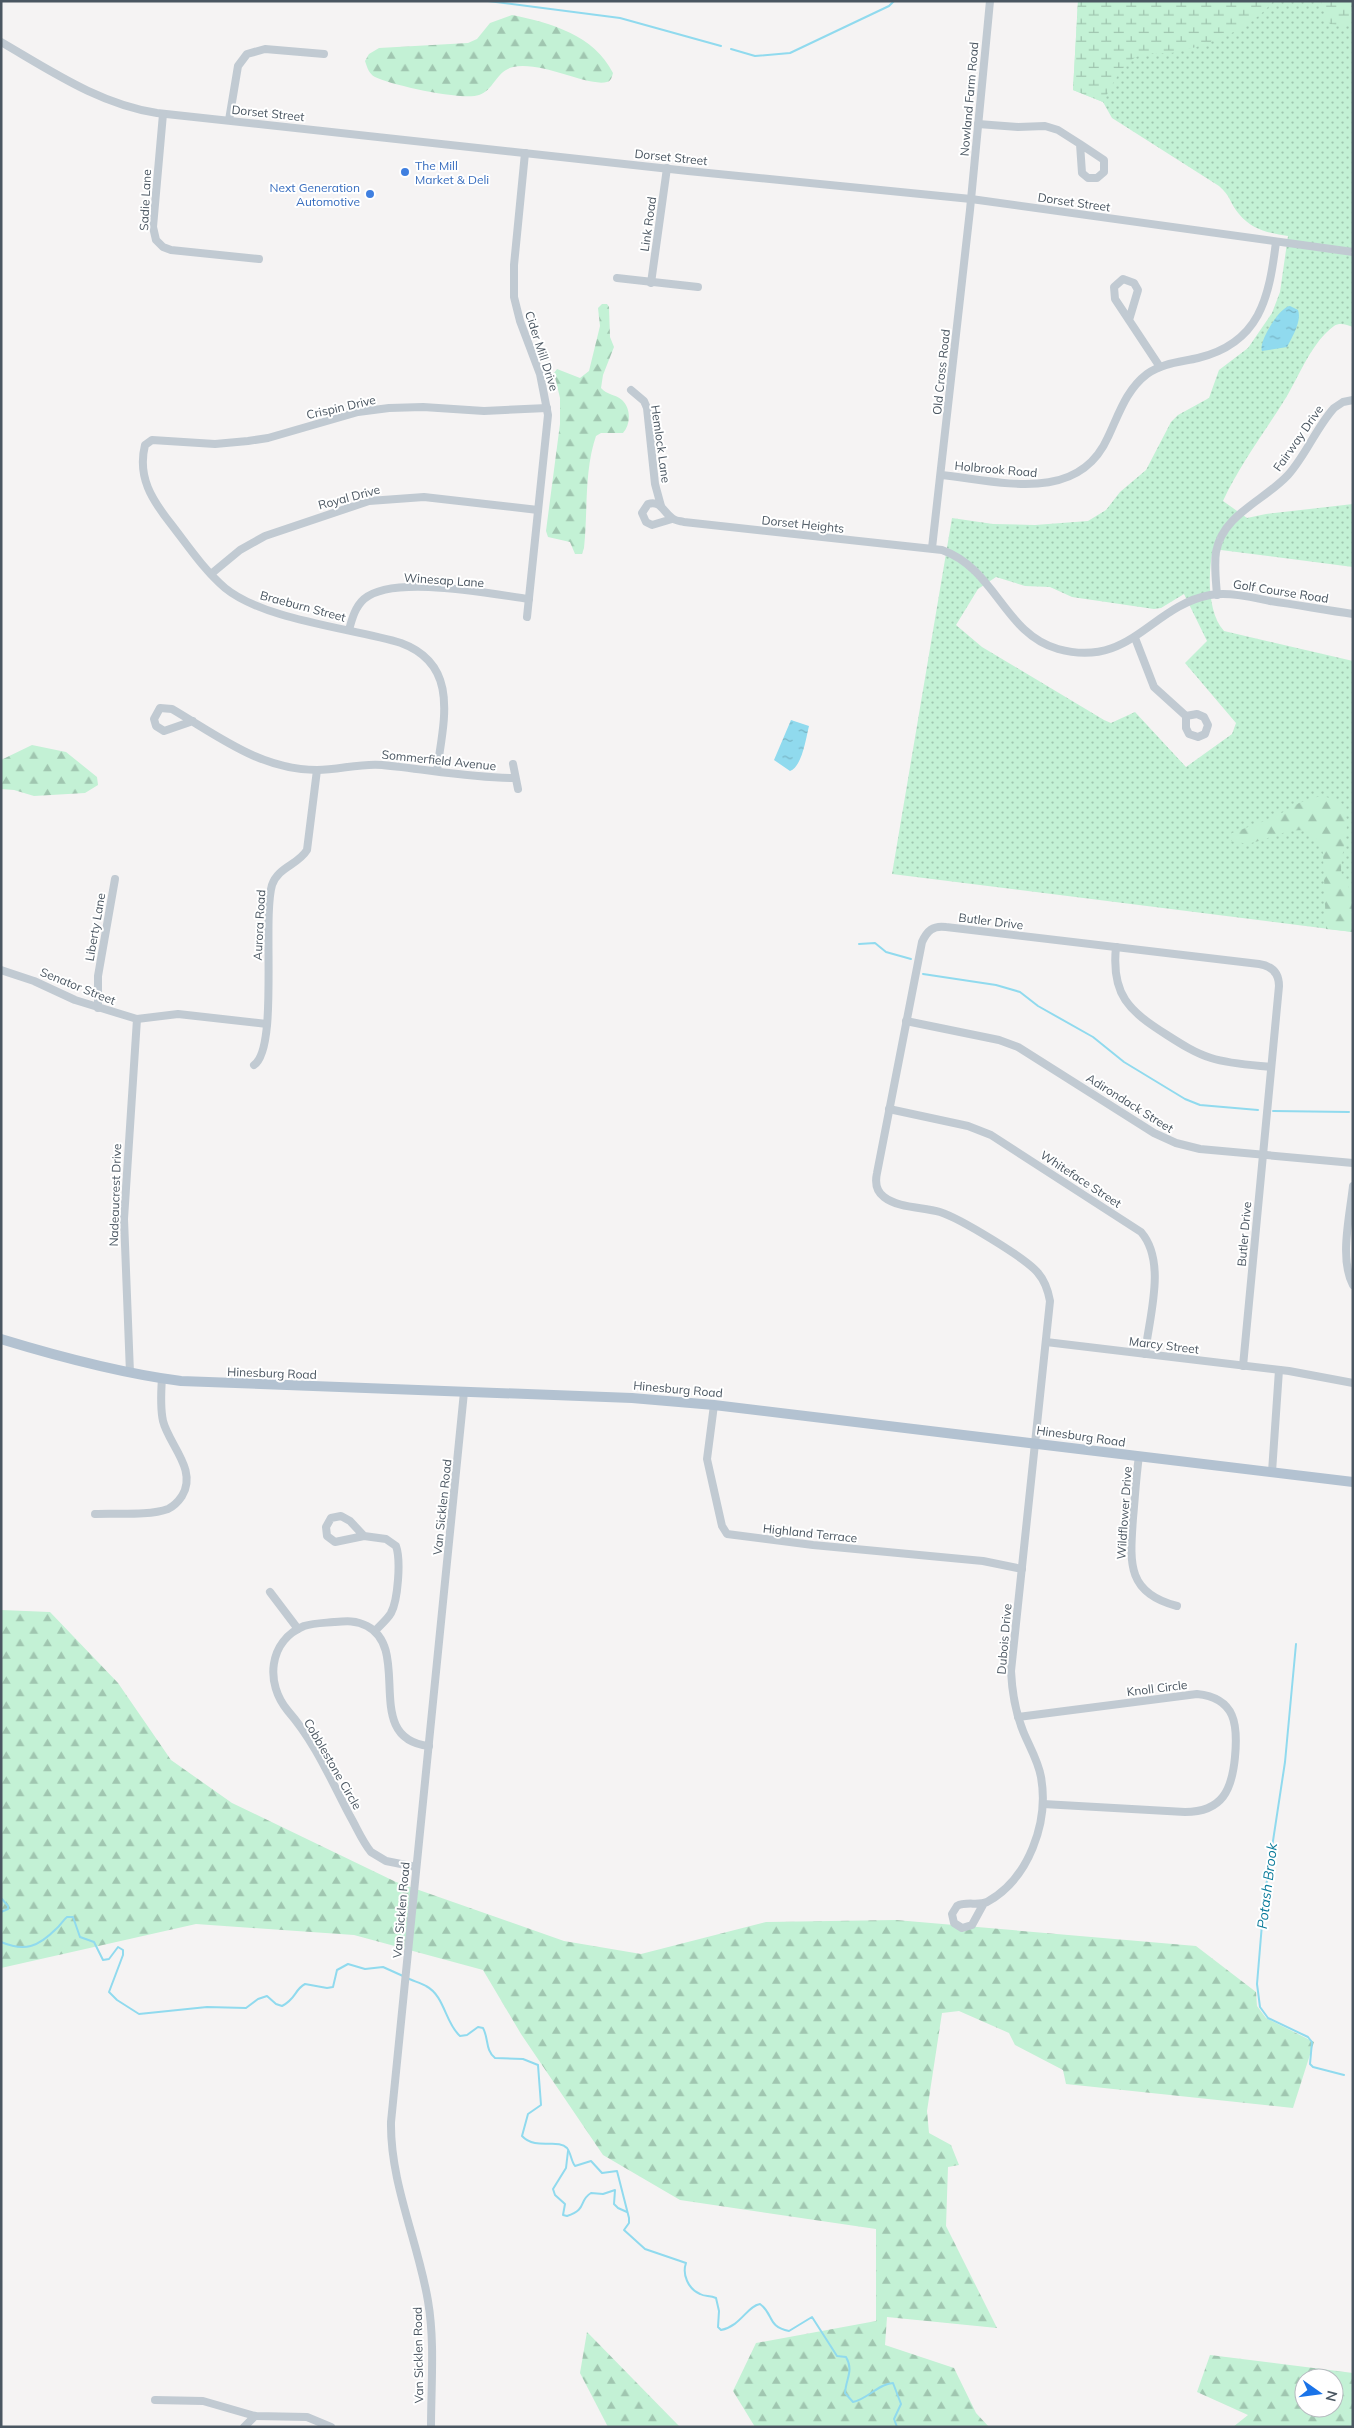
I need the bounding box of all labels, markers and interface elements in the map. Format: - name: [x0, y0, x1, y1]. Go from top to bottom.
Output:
- street label: Nowland Farm Road: [957, 41, 981, 157]
- street label: Dorset Street: [231, 102, 305, 124]
- street label: Dorset Street: [634, 146, 708, 168]
- place label: The Mill Market & Deli: [415, 158, 489, 187]
- marker: The Mill Market & Deli: [399, 166, 411, 178]
- street label: Sadie Lane: [136, 169, 154, 231]
- place label: Next Generation Automotive: [270, 180, 360, 209]
- marker: Next Generation Automotive: [364, 188, 376, 200]
- street label: Dorset Street: [1037, 189, 1111, 215]
- street label: Link Road: [637, 196, 659, 252]
- street label: Cider Mill Drive: [522, 309, 562, 393]
- street label: Old Cross Road: [929, 328, 953, 416]
- street label: Crispin Drive: [305, 392, 377, 422]
- street label: Fairway Drive: [1270, 402, 1326, 474]
- street label: Hemlock Lane: [648, 404, 674, 484]
- street label: Holbrook Road: [954, 458, 1038, 480]
- street label: Royal Drive: [316, 482, 382, 512]
- street label: Dorset Heights: [761, 512, 845, 536]
- street label: Winesap Lane: [403, 570, 485, 590]
- street label: Golf Course Road: [1232, 576, 1330, 606]
- street label: Braeburn Street: [259, 587, 347, 625]
- street label: Sommerfield Avenue: [381, 747, 497, 773]
- street label: Aurora Road: [250, 889, 268, 961]
- street label: Liberty Lane: [82, 892, 108, 962]
- street label: Butler Drive: [958, 910, 1024, 932]
- street label: Senator Street: [38, 964, 118, 1008]
- street label: Adirondack Street: [1084, 1070, 1176, 1136]
- street label: Nadeaucrest Drive: [106, 1143, 124, 1247]
- street label: Whiteface Street: [1038, 1147, 1124, 1211]
- street label: Butler Drive: [1234, 1201, 1254, 1267]
- street label: Marcy Street: [1128, 1333, 1200, 1357]
- street label: Hinesburg Road: [227, 1364, 317, 1382]
- street label: Hinesburg Road: [633, 1378, 723, 1400]
- street label: Hinesburg Road: [1036, 1422, 1126, 1450]
- street label: Van Sicklen Road: [429, 1458, 455, 1556]
- street label: Wildflower Drive: [1113, 1466, 1135, 1560]
- street label: Highland Terrace: [762, 1521, 858, 1545]
- street label: Dubois Drive: [993, 1603, 1015, 1675]
- street label: Knoll Circle: [1126, 1677, 1188, 1699]
- street label: Cobblestone Circle: [301, 1716, 365, 1812]
- water label: Potash Brook: [1253, 1841, 1281, 1930]
- street label: Van Sicklen Road: [389, 1861, 413, 1959]
- street label: Van Sicklen Road: [410, 2307, 426, 2403]
- north arrow: [1294, 2368, 1344, 2418]
- text: N: [1322, 2389, 1342, 2403]

